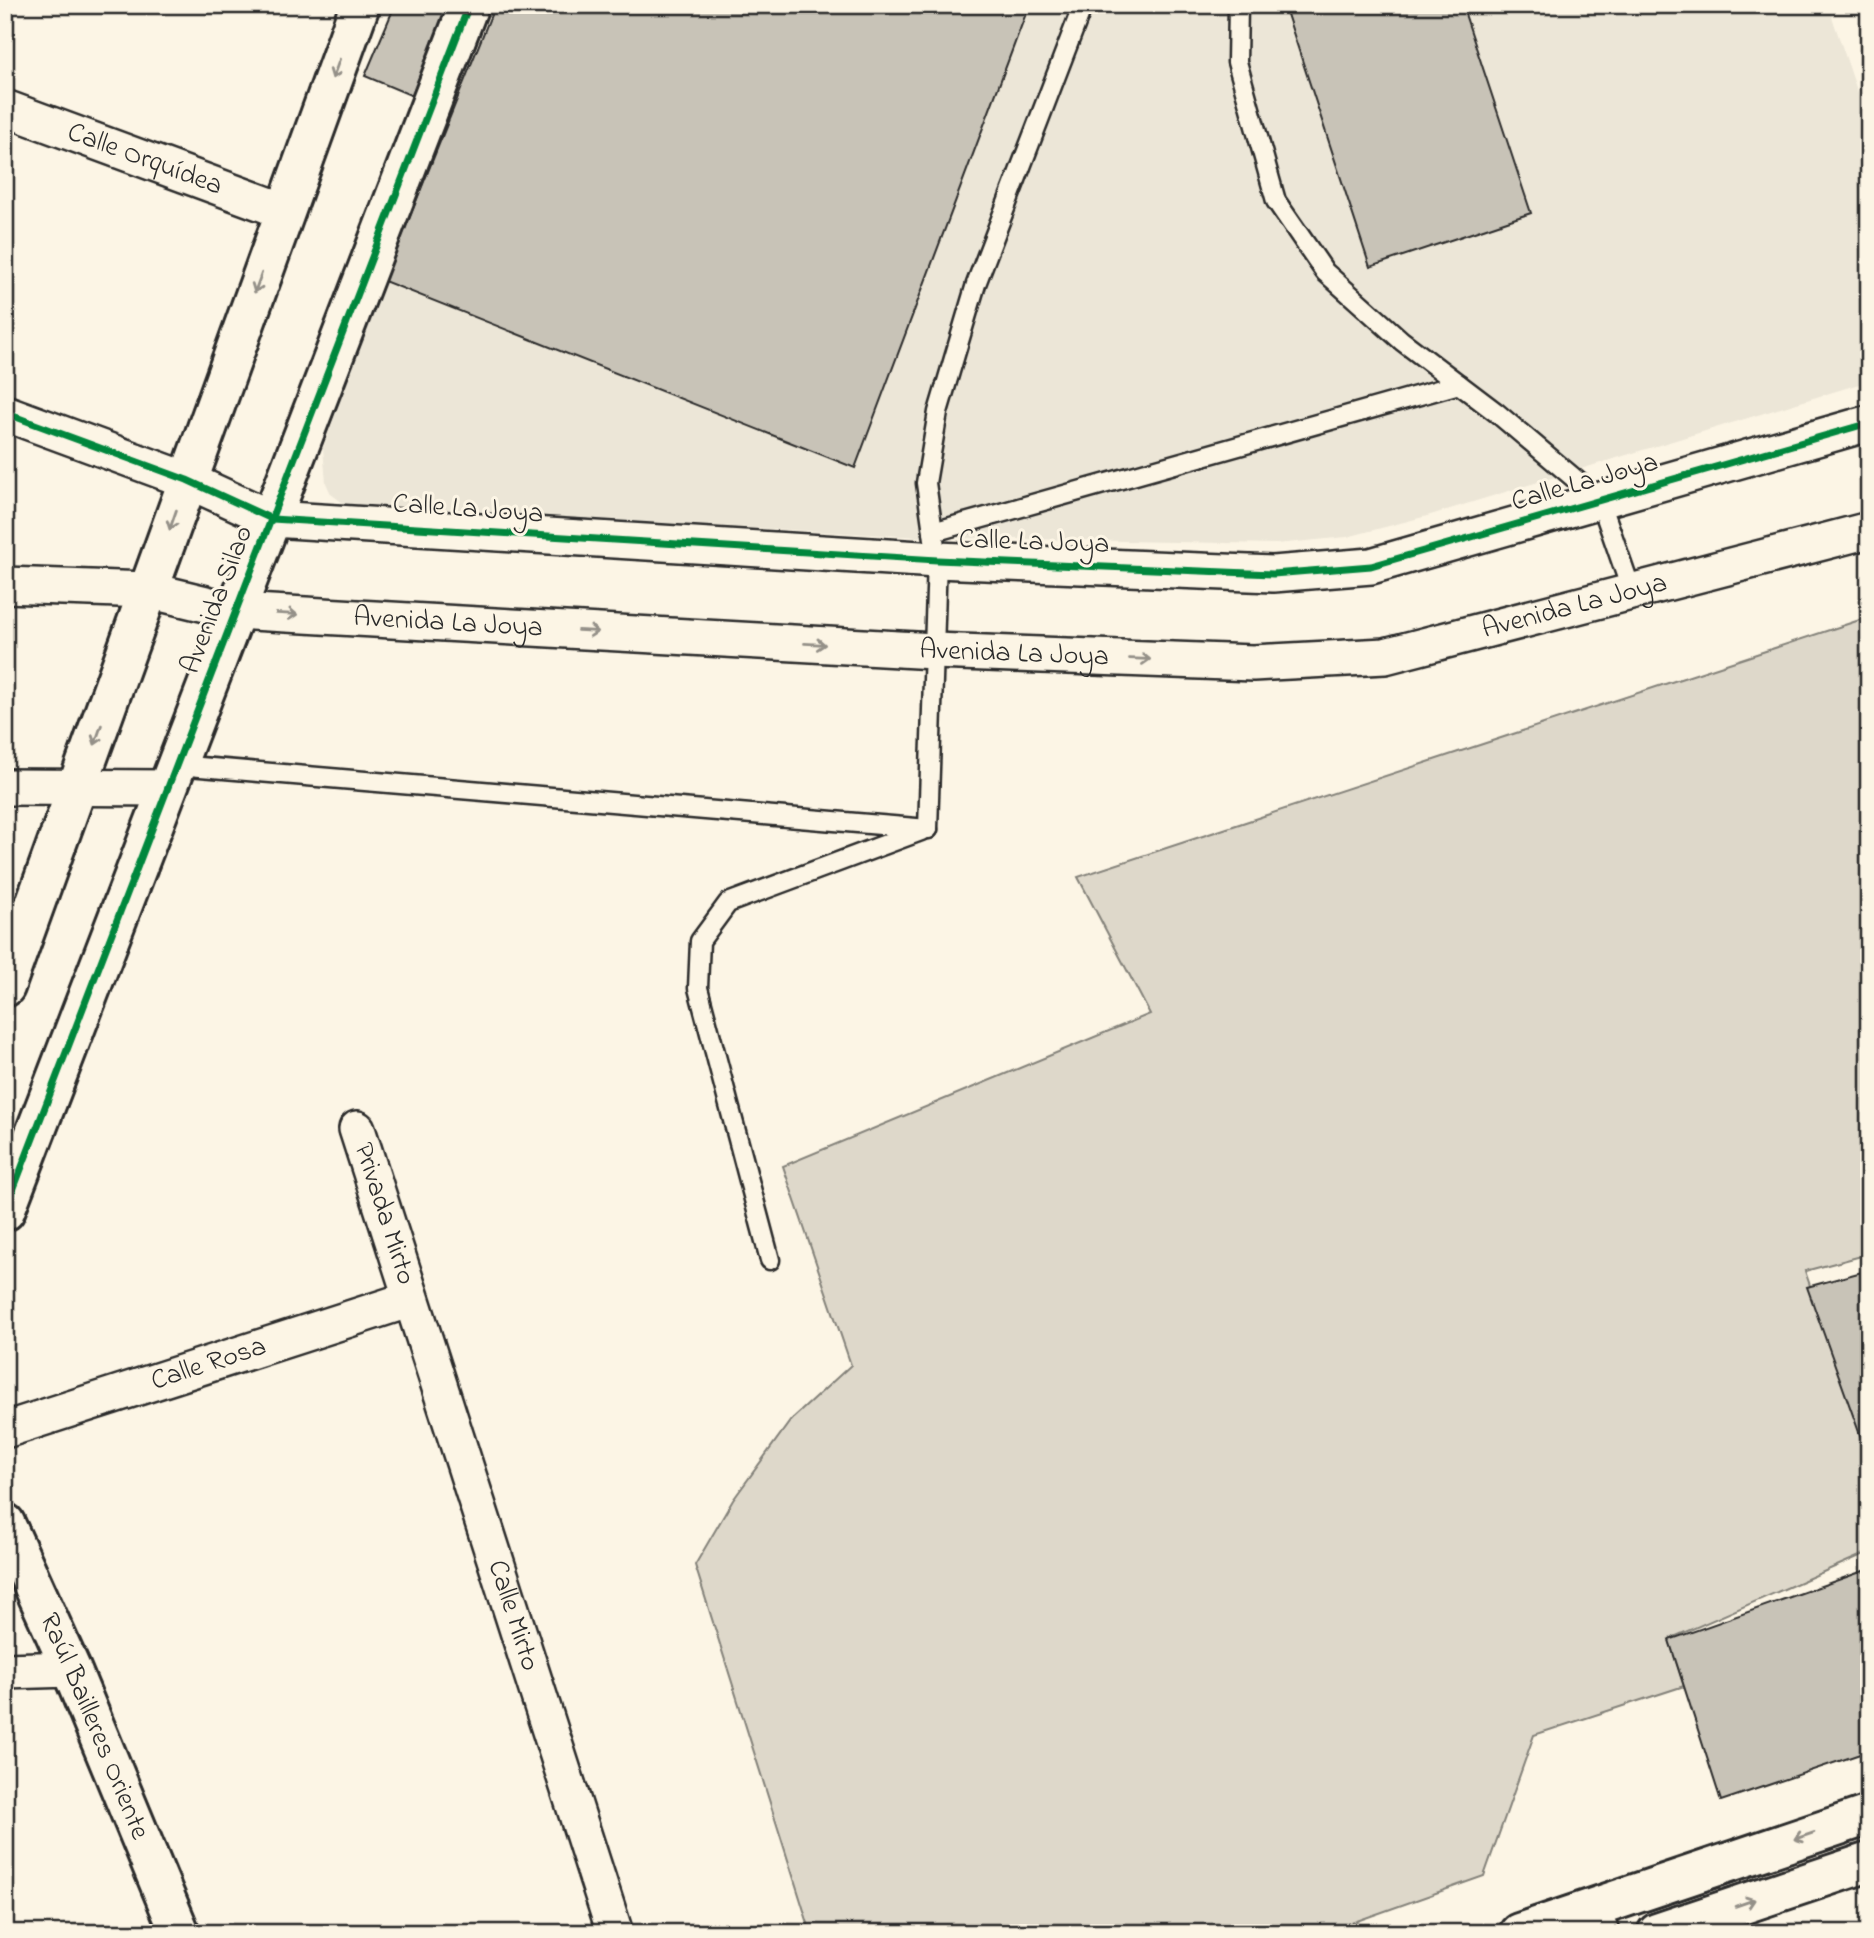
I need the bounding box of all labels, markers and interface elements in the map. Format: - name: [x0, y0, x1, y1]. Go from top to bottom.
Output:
- one-way arrow: [329, 58, 342, 80]
- street label: Calle Orquídea: [61, 112, 228, 207]
- one-way arrow: [251, 271, 263, 293]
- street label: Calle La Joya: [1507, 443, 1663, 523]
- street label: Calle La Joya: [391, 484, 545, 536]
- one-way arrow: [165, 508, 178, 530]
- street label: Avenida Silao: [171, 520, 265, 680]
- street label: Calle La Joya: [958, 520, 1110, 566]
- street label: Avenida La Joya: [1478, 563, 1671, 650]
- street label: Avenida La Joya: [352, 597, 544, 649]
- one-way arrow: [275, 608, 298, 621]
- one-way arrow: [576, 625, 598, 638]
- street label: Avenida La Joya: [918, 630, 1110, 678]
- one-way arrow: [803, 638, 825, 651]
- one-way arrow: [1128, 652, 1151, 665]
- one-way arrow: [91, 723, 103, 745]
- street label: Privada Mirto: [342, 1138, 426, 1290]
- street label: Calle Rosa: [146, 1327, 272, 1402]
- street label: Calle Mirto: [476, 1555, 550, 1676]
- street label: Raúl Bailleres Oriente: [28, 1606, 160, 1846]
- one-way arrow: [1793, 1831, 1815, 1844]
- one-way arrow: [1733, 1896, 1755, 1908]

